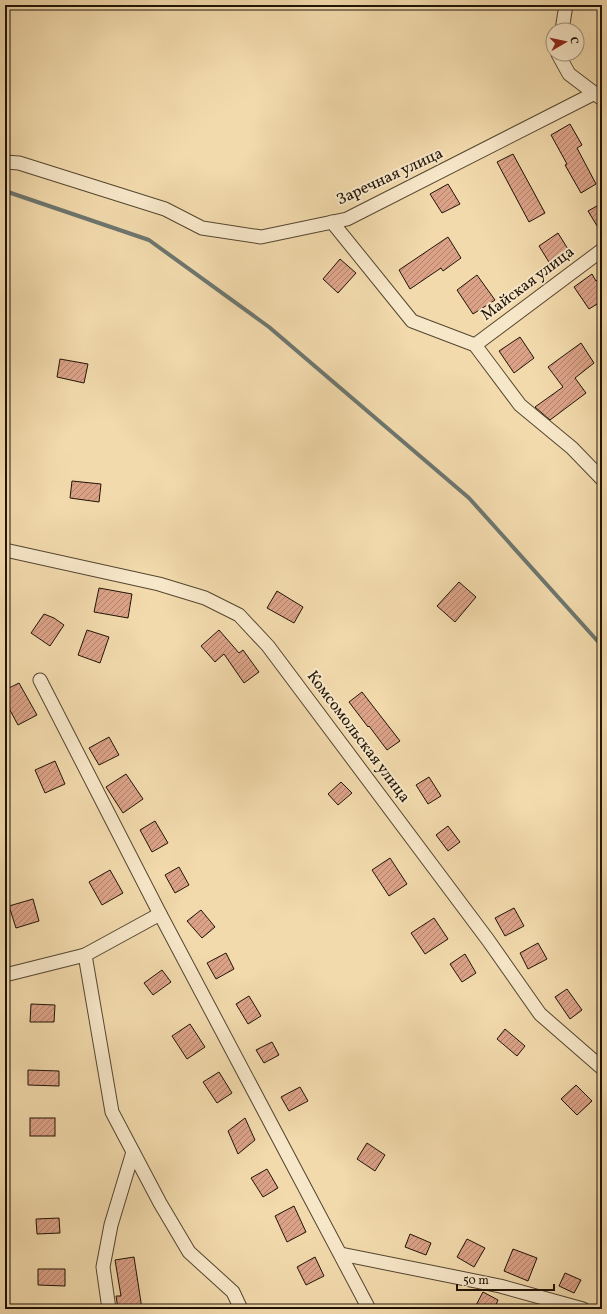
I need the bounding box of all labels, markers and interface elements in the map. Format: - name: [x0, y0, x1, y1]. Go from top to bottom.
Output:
- north arrow: [545, 22, 585, 62]
- text: С: [565, 36, 581, 45]
- street label: Заречная улица: [333, 143, 447, 211]
- street label: Майская улица: [477, 242, 579, 326]
- street label: Комсомольская улица: [301, 666, 415, 808]
- scale bar: [457, 1266, 554, 1292]
- text: 50 m: [463, 1273, 489, 1289]

